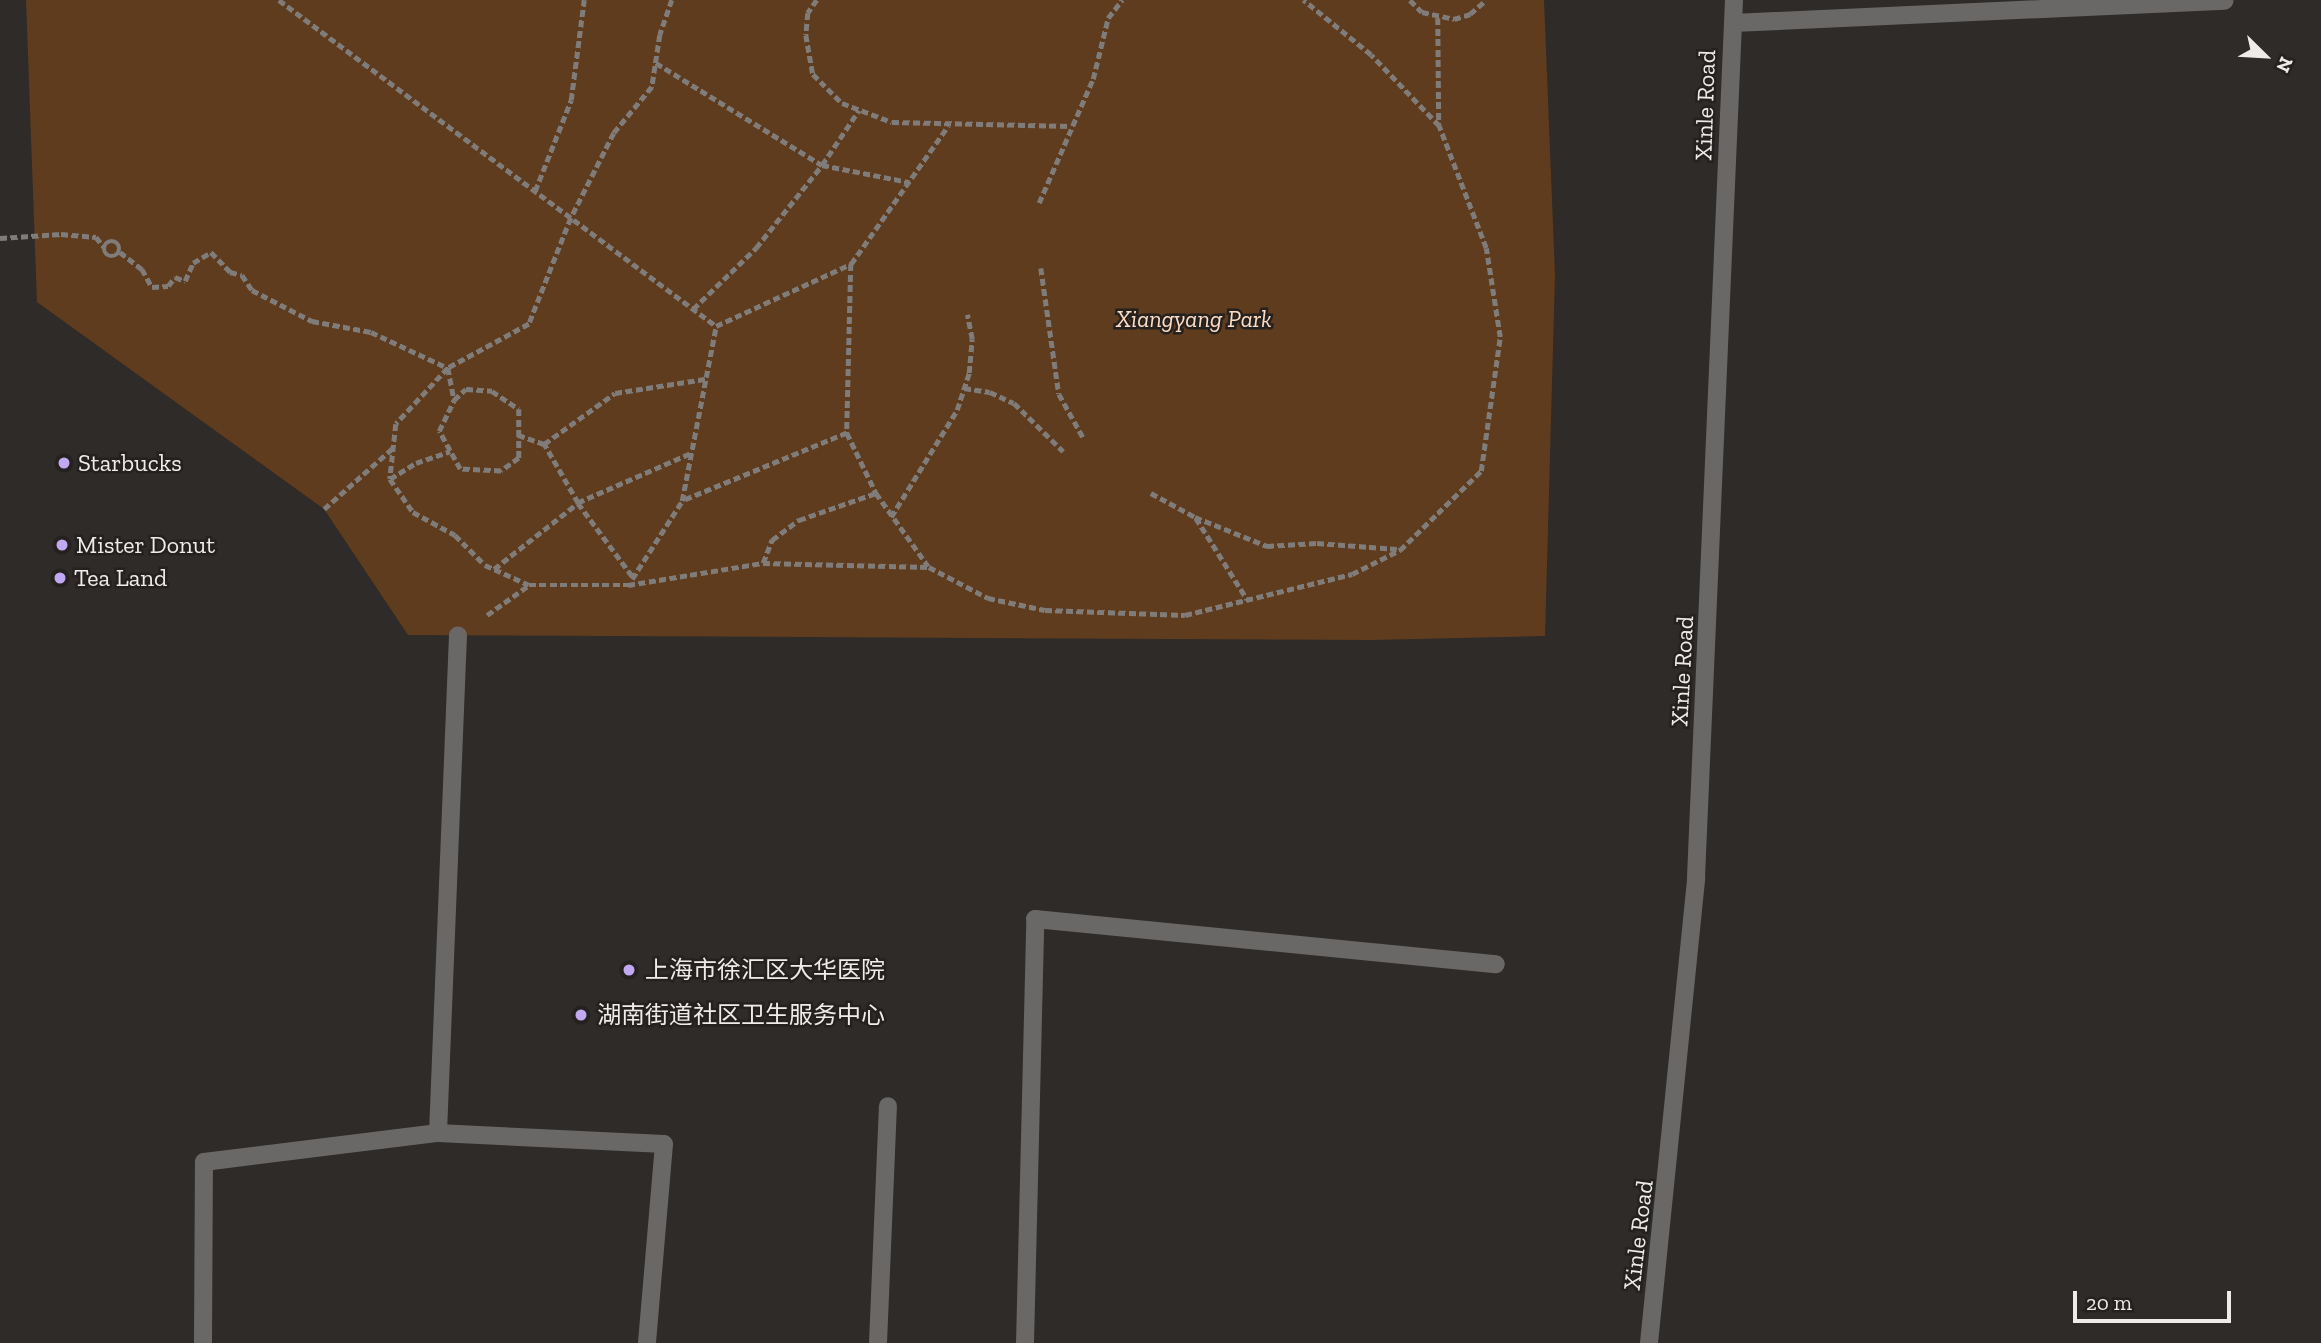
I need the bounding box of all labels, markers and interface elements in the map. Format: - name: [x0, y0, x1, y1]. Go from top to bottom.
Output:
- north arrow: [2230, 21, 2300, 91]
- street label: Xinle Road: [1689, 49, 1721, 161]
- text: N: [2271, 53, 2298, 76]
- park label: Xiangyang Park: [1116, 305, 1272, 333]
- place label: Starbucks: [78, 449, 182, 477]
- marker: Starbucks: [56, 455, 72, 471]
- place label: Mister Donut: [76, 531, 215, 559]
- marker: Mister Donut: [54, 537, 70, 553]
- place label: Tea Land: [74, 564, 167, 592]
- marker: Tea Land: [52, 570, 68, 586]
- street label: Xinle Road: [1665, 615, 1699, 727]
- place label: 上海市徐汇区大华医院: [645, 956, 885, 984]
- marker: 上海市徐汇区大华医院: [619, 960, 639, 980]
- place label: 湖南街道社区卫生服务中心: [597, 1001, 885, 1029]
- marker: 湖南街道社区卫生服务中心: [571, 1005, 591, 1025]
- street label: Xinle Road: [1617, 1178, 1659, 1292]
- scale bar: [2076, 1276, 2234, 1320]
- text: 20 m: [2086, 1290, 2132, 1315]

